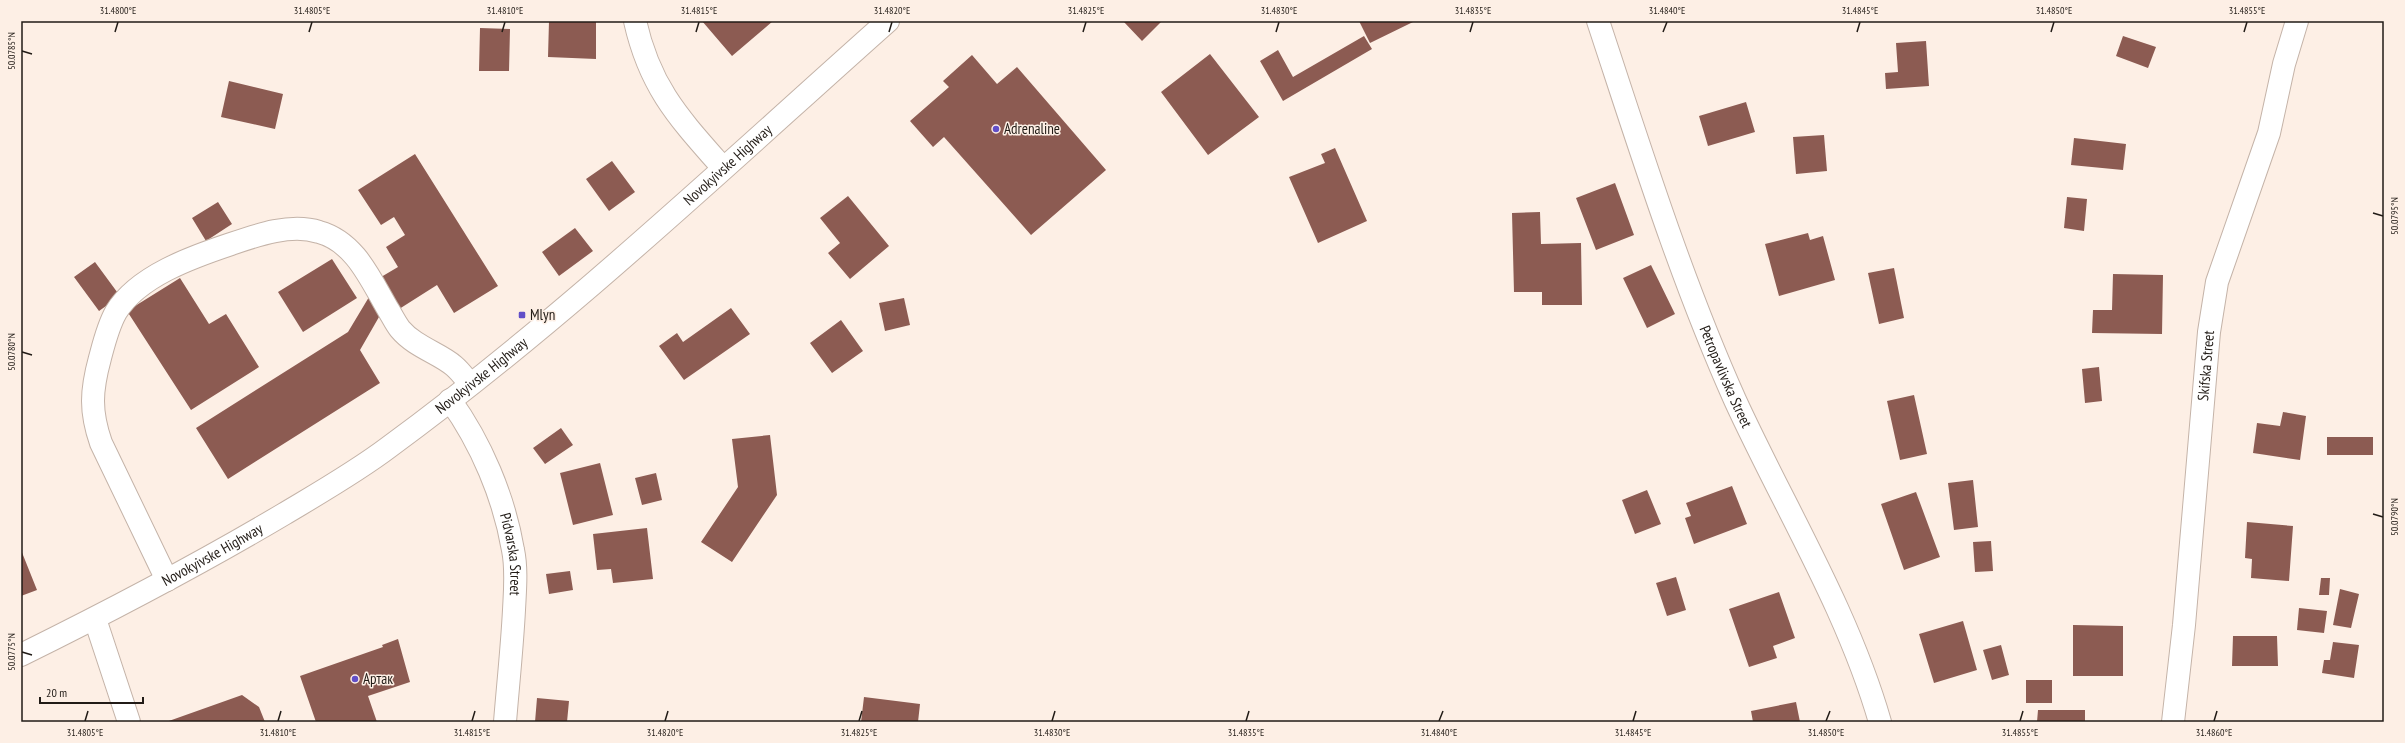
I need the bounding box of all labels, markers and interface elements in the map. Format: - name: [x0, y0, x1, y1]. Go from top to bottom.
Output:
- text: 31.4800°E: [100, 4, 136, 17]
- text: 31.4805°E: [294, 4, 330, 17]
- text: 31.4810°E: [487, 4, 523, 17]
- text: 31.4815°E: [681, 4, 717, 17]
- text: 31.4820°E: [874, 4, 910, 17]
- text: 31.4825°E: [1068, 4, 1104, 17]
- text: 31.4830°E: [1261, 4, 1297, 17]
- text: 31.4835°E: [1455, 4, 1491, 17]
- text: 31.4840°E: [1649, 4, 1685, 17]
- text: 31.4845°E: [1842, 4, 1878, 17]
- text: 31.4850°E: [2036, 4, 2072, 17]
- text: 31.4855°E: [2229, 4, 2265, 17]
- text: 50.0785°N: [5, 32, 18, 70]
- place label: Adrenaline: [1004, 119, 1060, 138]
- street label: Novokyivske Highway: [679, 120, 776, 209]
- marker: Adrenaline: [991, 124, 1001, 134]
- text: 50.0795°N: [2388, 197, 2401, 235]
- place label: Mlyn: [530, 305, 555, 324]
- marker: Mlyn: [517, 310, 527, 320]
- street label: Petropavlivska Street: [1696, 323, 1757, 431]
- street label: Skifska Street: [2193, 330, 2218, 401]
- text: 50.0780°N: [5, 333, 18, 371]
- street label: Novokyivske Highway: [431, 333, 531, 418]
- text: 50.0790°N: [2388, 498, 2401, 536]
- street label: Pidvarska Street: [496, 510, 525, 596]
- street label: Novokyivske Highway: [158, 518, 266, 590]
- text: 50.0775°N: [5, 633, 18, 671]
- place label: Артак: [363, 669, 393, 688]
- marker: Артак: [350, 674, 360, 684]
- scale bar: [40, 679, 143, 705]
- text: 20 m: [46, 685, 67, 700]
- text: 31.4805°E: [67, 726, 103, 739]
- text: 31.4810°E: [260, 726, 296, 739]
- text: 31.4815°E: [454, 726, 490, 739]
- text: 31.4820°E: [647, 726, 683, 739]
- text: 31.4825°E: [841, 726, 877, 739]
- text: 31.4830°E: [1034, 726, 1070, 739]
- text: 31.4835°E: [1228, 726, 1264, 739]
- text: 31.4840°E: [1421, 726, 1457, 739]
- text: 31.4845°E: [1615, 726, 1651, 739]
- text: 31.4850°E: [1808, 726, 1844, 739]
- text: 31.4855°E: [2002, 726, 2038, 739]
- text: 31.4860°E: [2196, 726, 2232, 739]

